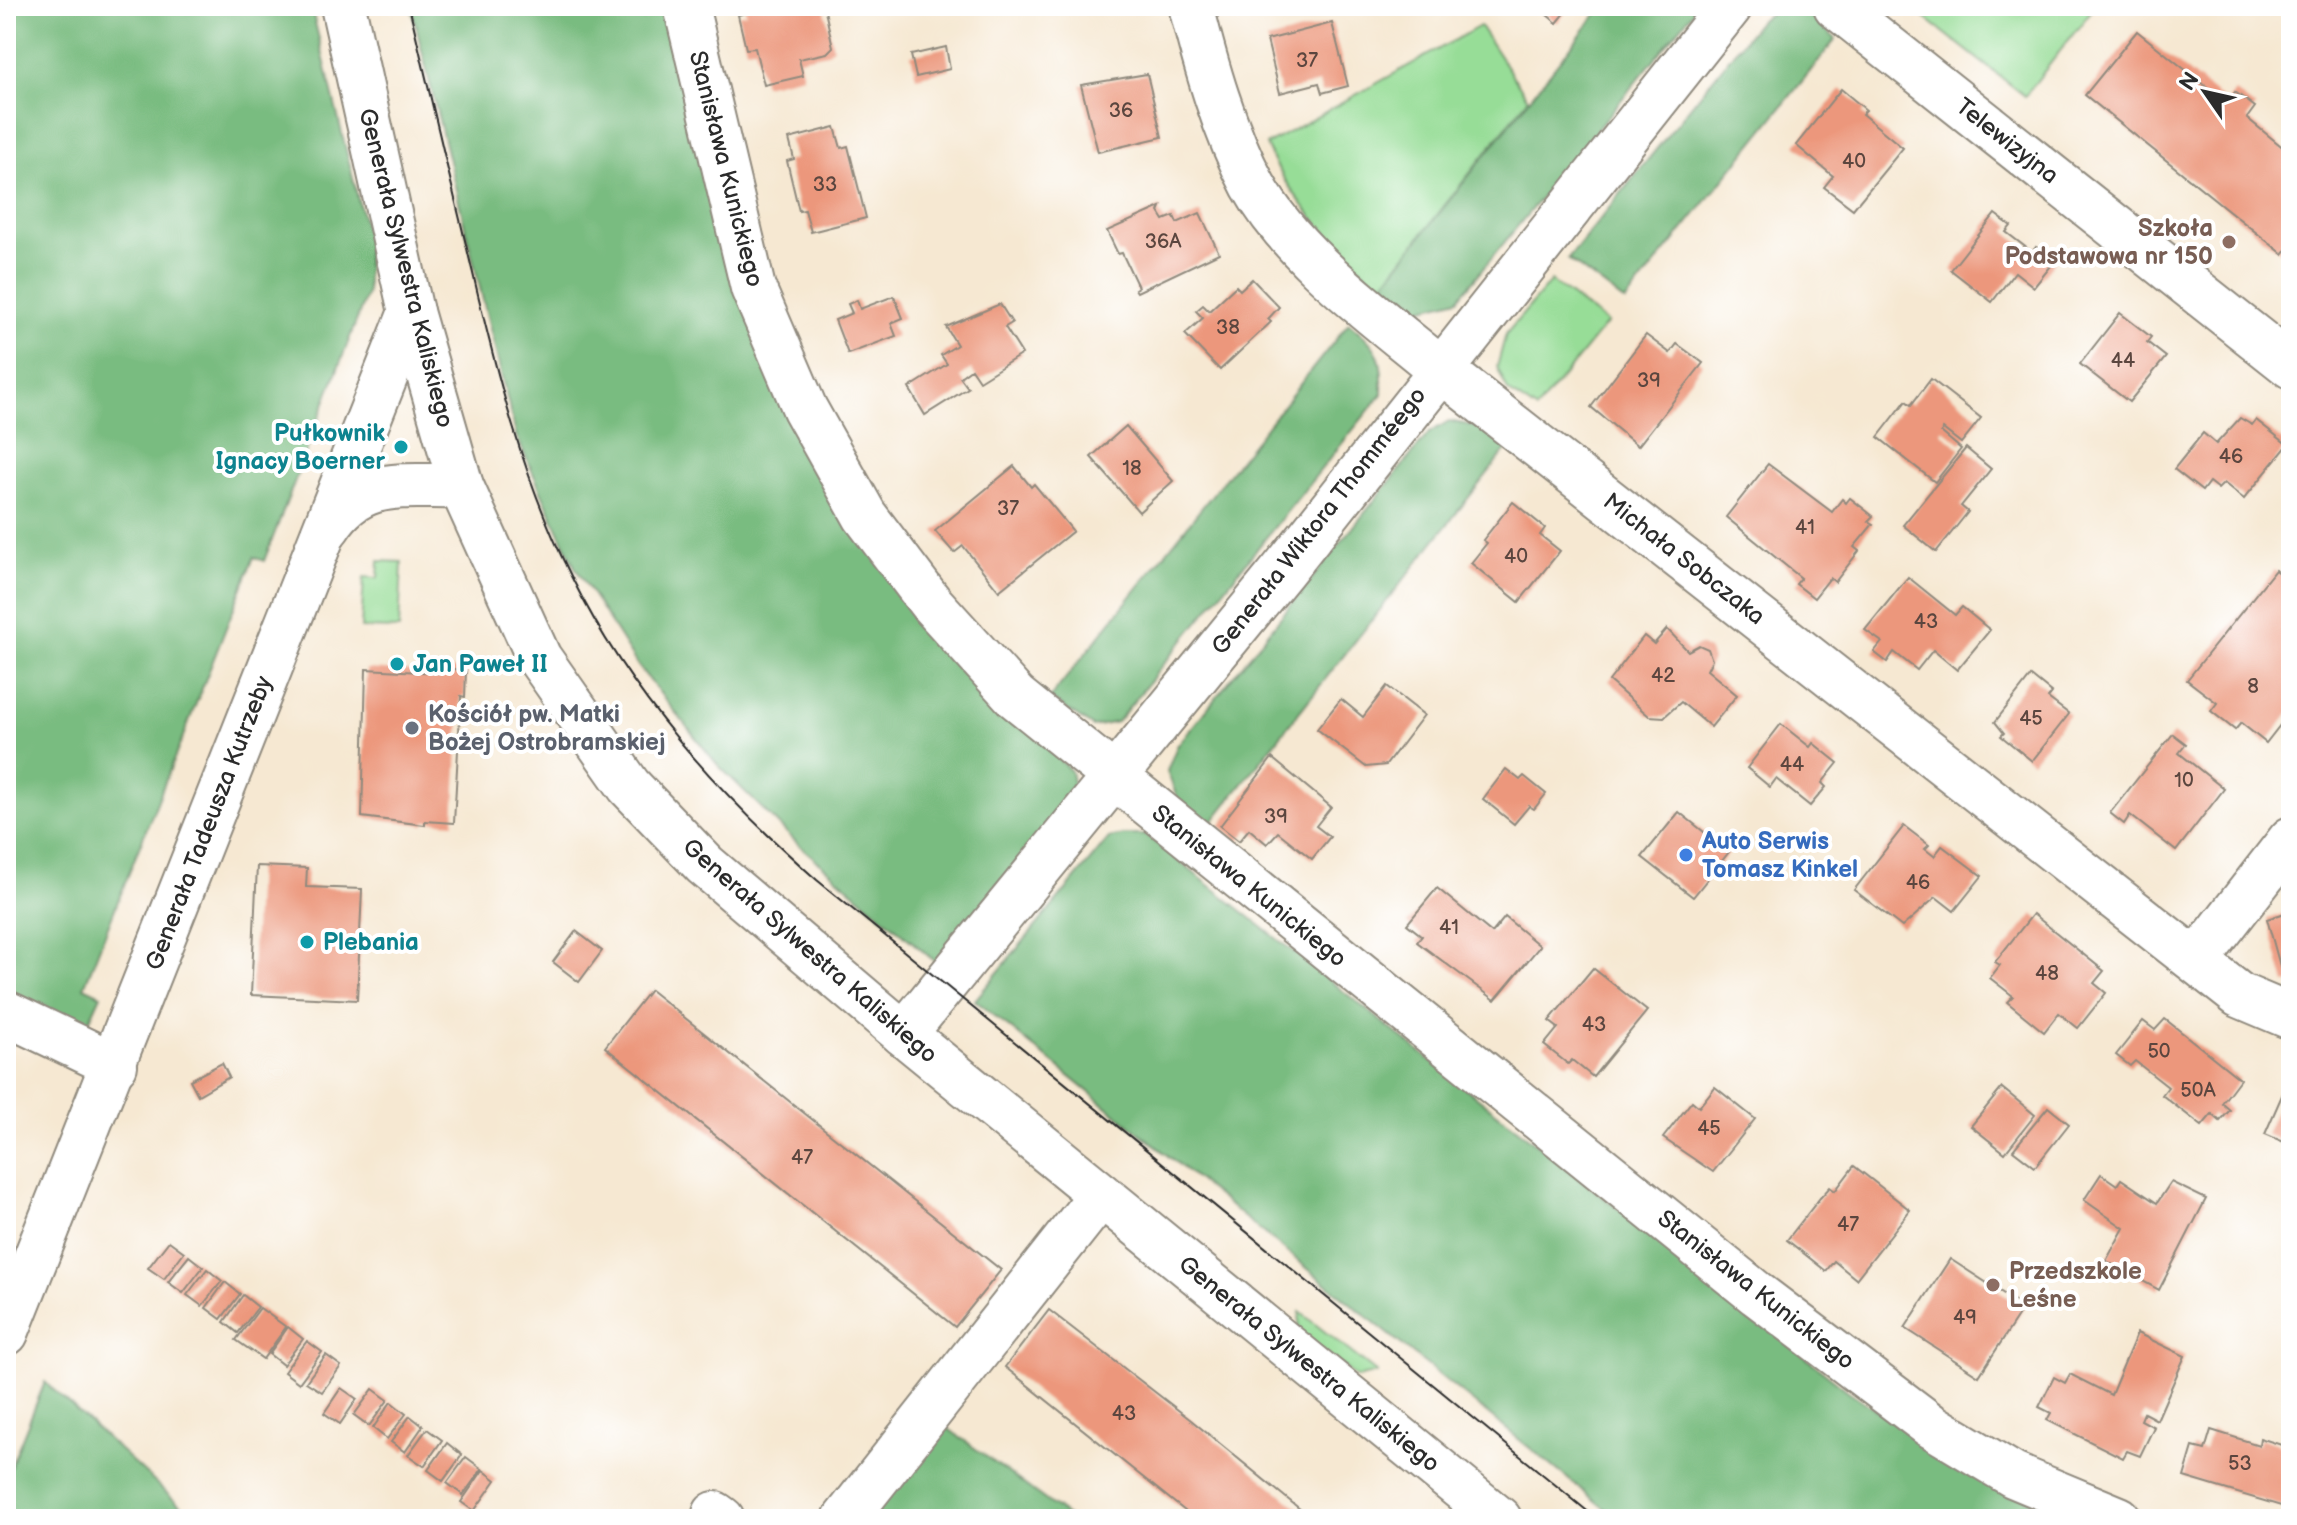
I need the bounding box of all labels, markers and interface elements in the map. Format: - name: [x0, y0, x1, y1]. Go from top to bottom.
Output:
- street label: Stanisława Kunickiego: [683, 48, 769, 290]
- house number: 37: [1296, 49, 1318, 73]
- north arrow: [2165, 52, 2245, 132]
- text: N: [2174, 67, 2205, 96]
- street label: Telewizyjna: [1950, 92, 2064, 190]
- house number: 36: [1109, 99, 1133, 123]
- street label: Generała Sylwestra Kaliskiego: [352, 105, 460, 431]
- house number: 40: [1842, 150, 1866, 174]
- house number: 33: [813, 173, 837, 197]
- place label: Szkoła Podstawowa nr 150: [2005, 214, 2213, 271]
- house number: 36A: [1145, 230, 1182, 254]
- marker: Szkoła Podstawowa nr 150: [2220, 233, 2238, 251]
- house number: 38: [1216, 316, 1240, 340]
- house number: 44: [2111, 349, 2135, 373]
- house number: 39: [1637, 369, 1661, 393]
- street label: Generała Wiktora Thomméego: [1206, 381, 1432, 661]
- place label: Pułkownik Ignacy Boerner: [215, 419, 385, 476]
- marker: Pułkownik Ignacy Boerner: [392, 438, 410, 456]
- house number: 46: [2219, 445, 2243, 469]
- house number: 18: [1122, 457, 1142, 481]
- street label: Michała Sobczaka: [1597, 487, 1771, 631]
- house number: 37: [997, 497, 1019, 521]
- house number: 41: [1795, 516, 1815, 540]
- house number: 40: [1504, 545, 1528, 569]
- house number: 43: [1914, 610, 1938, 634]
- place label: Jan Paweł II: [413, 650, 548, 679]
- marker: Jan Paweł II: [388, 655, 406, 673]
- house number: 42: [1651, 664, 1675, 688]
- street label: Generała Tadeusza Kutrzeby: [139, 672, 279, 974]
- house number: 8: [2247, 675, 2259, 699]
- place label: Kościół pw. Matki Bożej Ostrobramskiej: [428, 700, 665, 757]
- house number: 45: [2019, 707, 2043, 731]
- marker: Kościół pw. Matki Bożej Ostrobramskiej: [403, 719, 421, 737]
- house number: 44: [1780, 753, 1804, 777]
- house number: 10: [2174, 769, 2194, 793]
- street label: Stanisława Kunickiego: [1146, 799, 1352, 973]
- house number: 39: [1264, 805, 1288, 829]
- place label: Auto Serwis Tomasz Kinkel: [1701, 827, 1858, 884]
- street label: Generała Sylwestra Kaliskiego: [677, 832, 943, 1070]
- marker: Auto Serwis Tomasz Kinkel: [1677, 846, 1695, 864]
- house number: 46: [1906, 871, 1930, 895]
- house number: 41: [1439, 916, 1459, 940]
- place label: Plebania: [323, 928, 419, 957]
- marker: Plebania: [298, 933, 316, 951]
- house number: 48: [2035, 962, 2059, 986]
- house number: 43: [1582, 1013, 1606, 1037]
- house number: 50: [2147, 1040, 2171, 1064]
- house number: 50A: [2180, 1079, 2216, 1103]
- house number: 45: [1697, 1117, 1721, 1141]
- house number: 47: [791, 1146, 813, 1170]
- street label: Stanisława Kunickiego: [1652, 1204, 1860, 1376]
- house number: 47: [1837, 1213, 1859, 1237]
- street label: Generała Sylwestra Kaliskiego: [1172, 1250, 1446, 1478]
- place label: Przedszkole Leśne: [2009, 1257, 2142, 1314]
- marker: Przedszkole Leśne: [1984, 1276, 2002, 1294]
- house number: 49: [1953, 1306, 1977, 1330]
- house number: 43: [1112, 1402, 1136, 1426]
- house number: 53: [2228, 1452, 2252, 1476]

